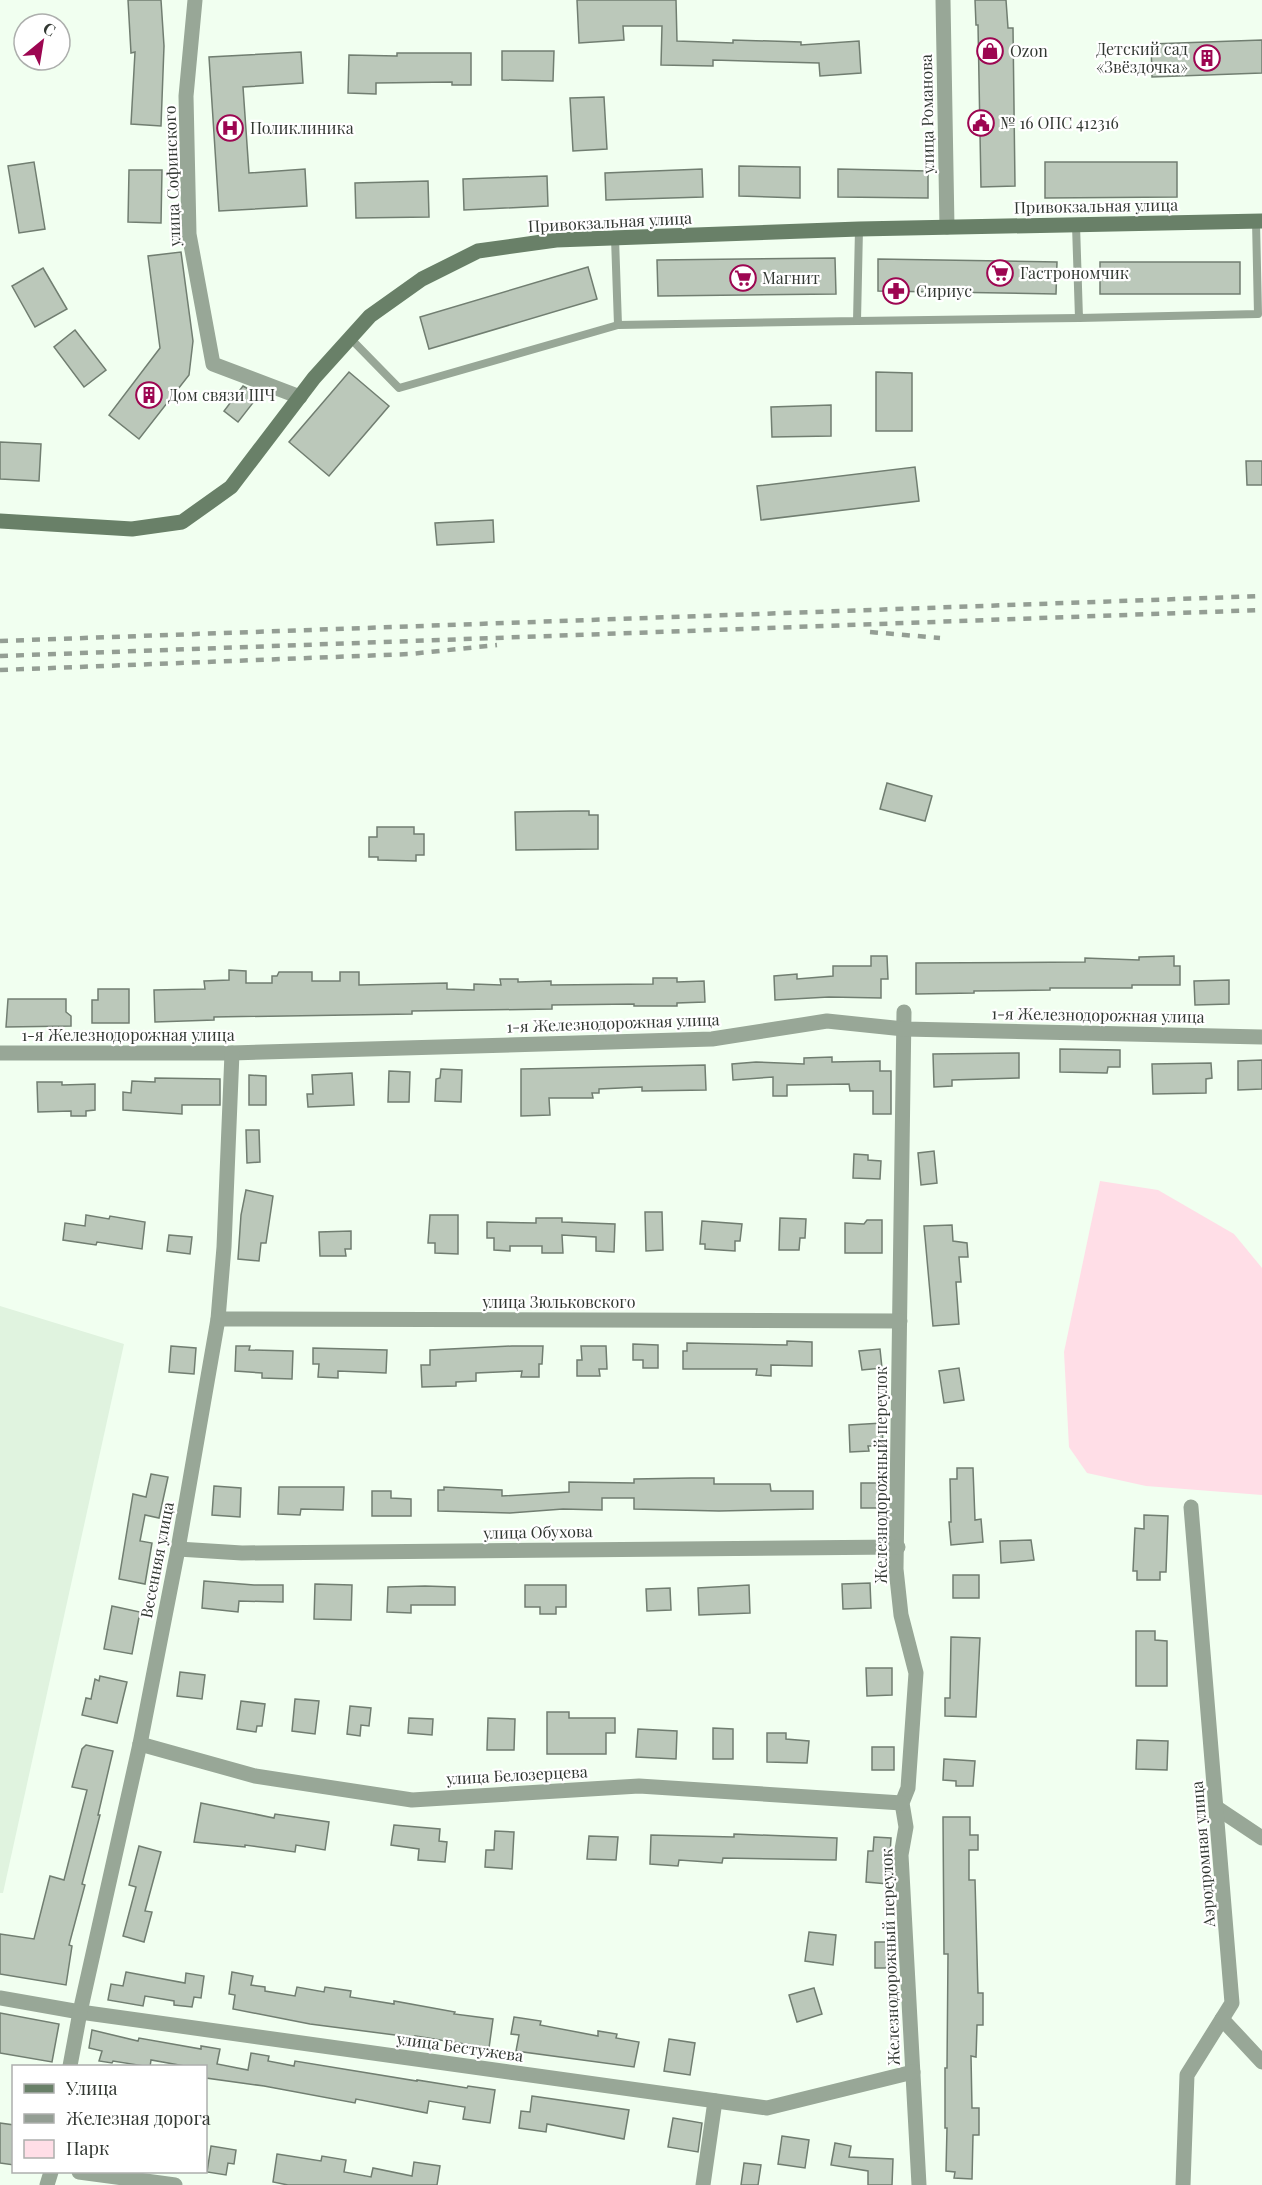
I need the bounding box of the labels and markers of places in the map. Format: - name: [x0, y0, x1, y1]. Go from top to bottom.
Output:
- shop icon: Ozon: [975, 36, 1005, 66]
- place label: Детский сад «Звёздочка»: [1096, 38, 1189, 77]
- place label: Ozon: [1010, 40, 1048, 61]
- building icon: Детский сад «Звёздочка»: [1192, 43, 1222, 73]
- public building icon: № 16 ОПС 412316: [966, 108, 996, 138]
- place label: № 16 ОПС 412316: [1000, 112, 1119, 133]
- hospital icon: Поликлиника: [215, 113, 245, 143]
- place label: Поликлиника: [250, 117, 354, 138]
- supermarket icon: Гастрономчик: [985, 258, 1015, 288]
- place label: Гастрономчик: [1020, 262, 1129, 283]
- supermarket icon: Магнит: [728, 263, 758, 293]
- place label: Магнит: [762, 267, 820, 288]
- pharmacy icon: Сириус: [881, 276, 911, 306]
- place label: Сириус: [916, 280, 972, 301]
- building icon: Дом связи ШЧ: [134, 380, 164, 410]
- place label: Дом связи ШЧ: [168, 384, 276, 405]

